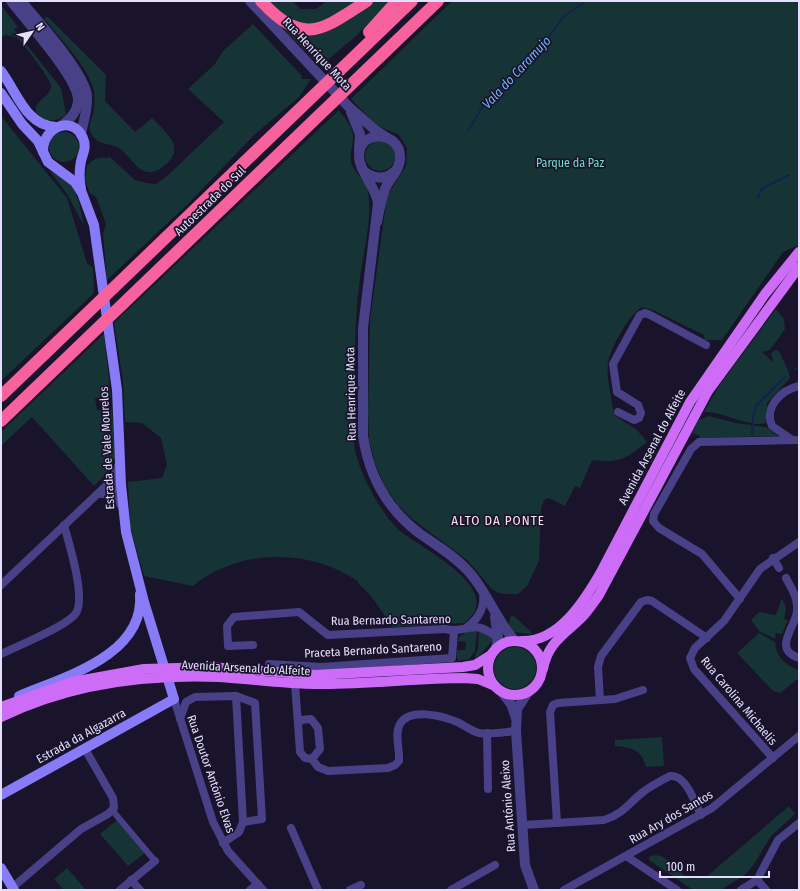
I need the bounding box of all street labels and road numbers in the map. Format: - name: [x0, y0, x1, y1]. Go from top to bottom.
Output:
- street label: Rua Henrique Mota: [280, 15, 354, 93]
- street label: Autoestrada do Sul: [172, 164, 248, 238]
- street label: Rua Henrique Mota: [343, 347, 359, 441]
- street label: Estrada de Vale Mourelos: [97, 386, 117, 510]
- street label: Avenida Arsenal do Alfeite: [616, 387, 688, 507]
- street label: Rua Bernardo Santareno: [331, 612, 451, 628]
- street label: Praceta Bernardo Santareno: [304, 639, 442, 661]
- street label: Rua Carolina Michaelis: [698, 654, 780, 748]
- street label: Avenida Arsenal do Alfeite: [181, 658, 311, 678]
- street label: Estrada da Algazarra: [34, 706, 128, 766]
- street label: Rua Doutor António Elvas: [184, 713, 238, 835]
- street label: Rua António Aleixo: [498, 759, 518, 853]
- street label: Rua Ary dos Santos: [627, 787, 715, 847]

